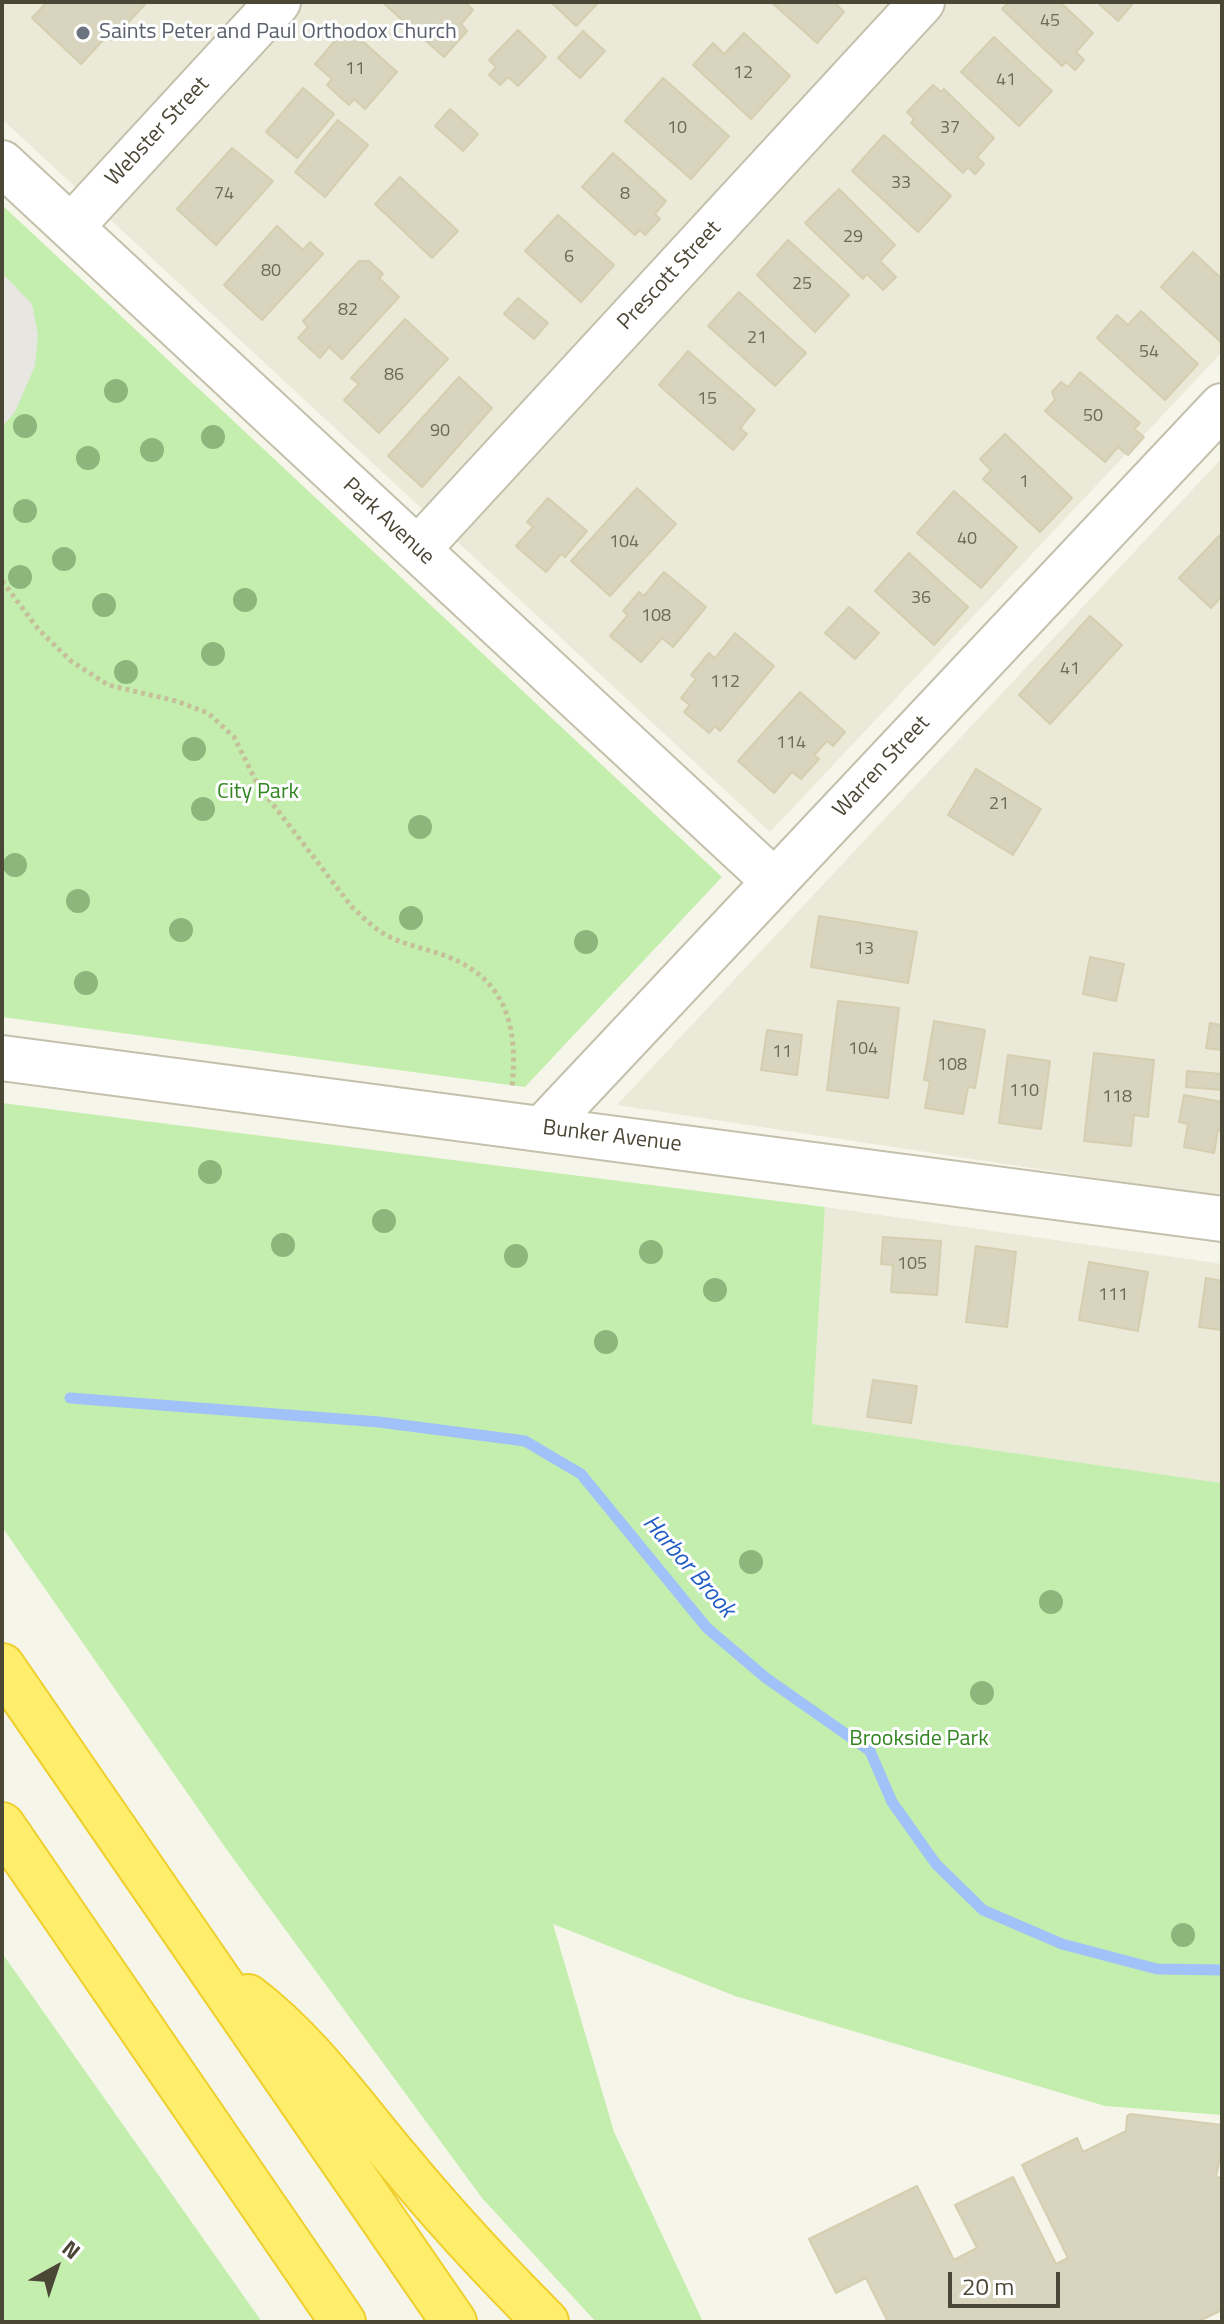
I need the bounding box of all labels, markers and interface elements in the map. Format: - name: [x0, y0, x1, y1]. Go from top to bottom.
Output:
- house number: 45: [1040, 11, 1060, 33]
- place label: Saints Peter and Paul Orthodox Church: [99, 20, 457, 46]
- marker: Saints Peter and Paul Orthodox Church: [74, 24, 92, 42]
- house number: 11: [345, 59, 365, 81]
- house number: 12: [733, 63, 753, 85]
- house number: 41: [996, 70, 1016, 92]
- street label: Webster Street: [101, 72, 215, 192]
- house number: 10: [667, 118, 687, 140]
- house number: 37: [940, 118, 960, 140]
- house number: 33: [891, 173, 911, 195]
- house number: 74: [214, 184, 234, 206]
- house number: 8: [620, 184, 630, 206]
- street label: Prescott Street: [613, 216, 727, 336]
- house number: 29: [843, 227, 863, 249]
- house number: 6: [564, 247, 574, 269]
- house number: 80: [261, 261, 281, 283]
- house number: 25: [792, 274, 812, 296]
- house number: 82: [338, 300, 358, 322]
- house number: 21: [747, 328, 767, 350]
- house number: 54: [1139, 342, 1159, 364]
- house number: 86: [384, 365, 404, 387]
- house number: 15: [697, 389, 717, 411]
- house number: 50: [1083, 406, 1103, 428]
- house number: 90: [430, 421, 450, 443]
- house number: 1: [1019, 472, 1029, 494]
- street label: Park Avenue: [337, 473, 439, 571]
- house number: 40: [957, 529, 977, 551]
- house number: 104: [609, 532, 639, 554]
- house number: 36: [911, 588, 931, 610]
- house number: 108: [641, 606, 671, 628]
- house number: 41: [1060, 659, 1080, 681]
- house number: 112: [710, 672, 740, 694]
- street label: Warren Street: [828, 711, 936, 823]
- house number: 114: [776, 733, 806, 755]
- park label: City Park: [217, 780, 299, 806]
- house number: 21: [989, 794, 1009, 816]
- house number: 13: [854, 939, 874, 961]
- house number: 104: [848, 1039, 878, 1061]
- house number: 11: [772, 1042, 792, 1064]
- house number: 108: [937, 1055, 967, 1077]
- house number: 110: [1009, 1081, 1039, 1103]
- house number: 118: [1102, 1087, 1132, 1109]
- street label: Bunker Avenue: [541, 1115, 683, 1159]
- house number: 105: [897, 1254, 927, 1276]
- house number: 111: [1098, 1285, 1128, 1307]
- water label: Harbor Brook: [636, 1510, 740, 1624]
- park label: Brookside Park: [849, 1727, 989, 1753]
- north arrow: [16, 2228, 96, 2308]
- text: N: [55, 2232, 88, 2268]
- scale bar: [952, 2256, 1064, 2306]
- text: 20 m: [962, 2268, 1014, 2304]

